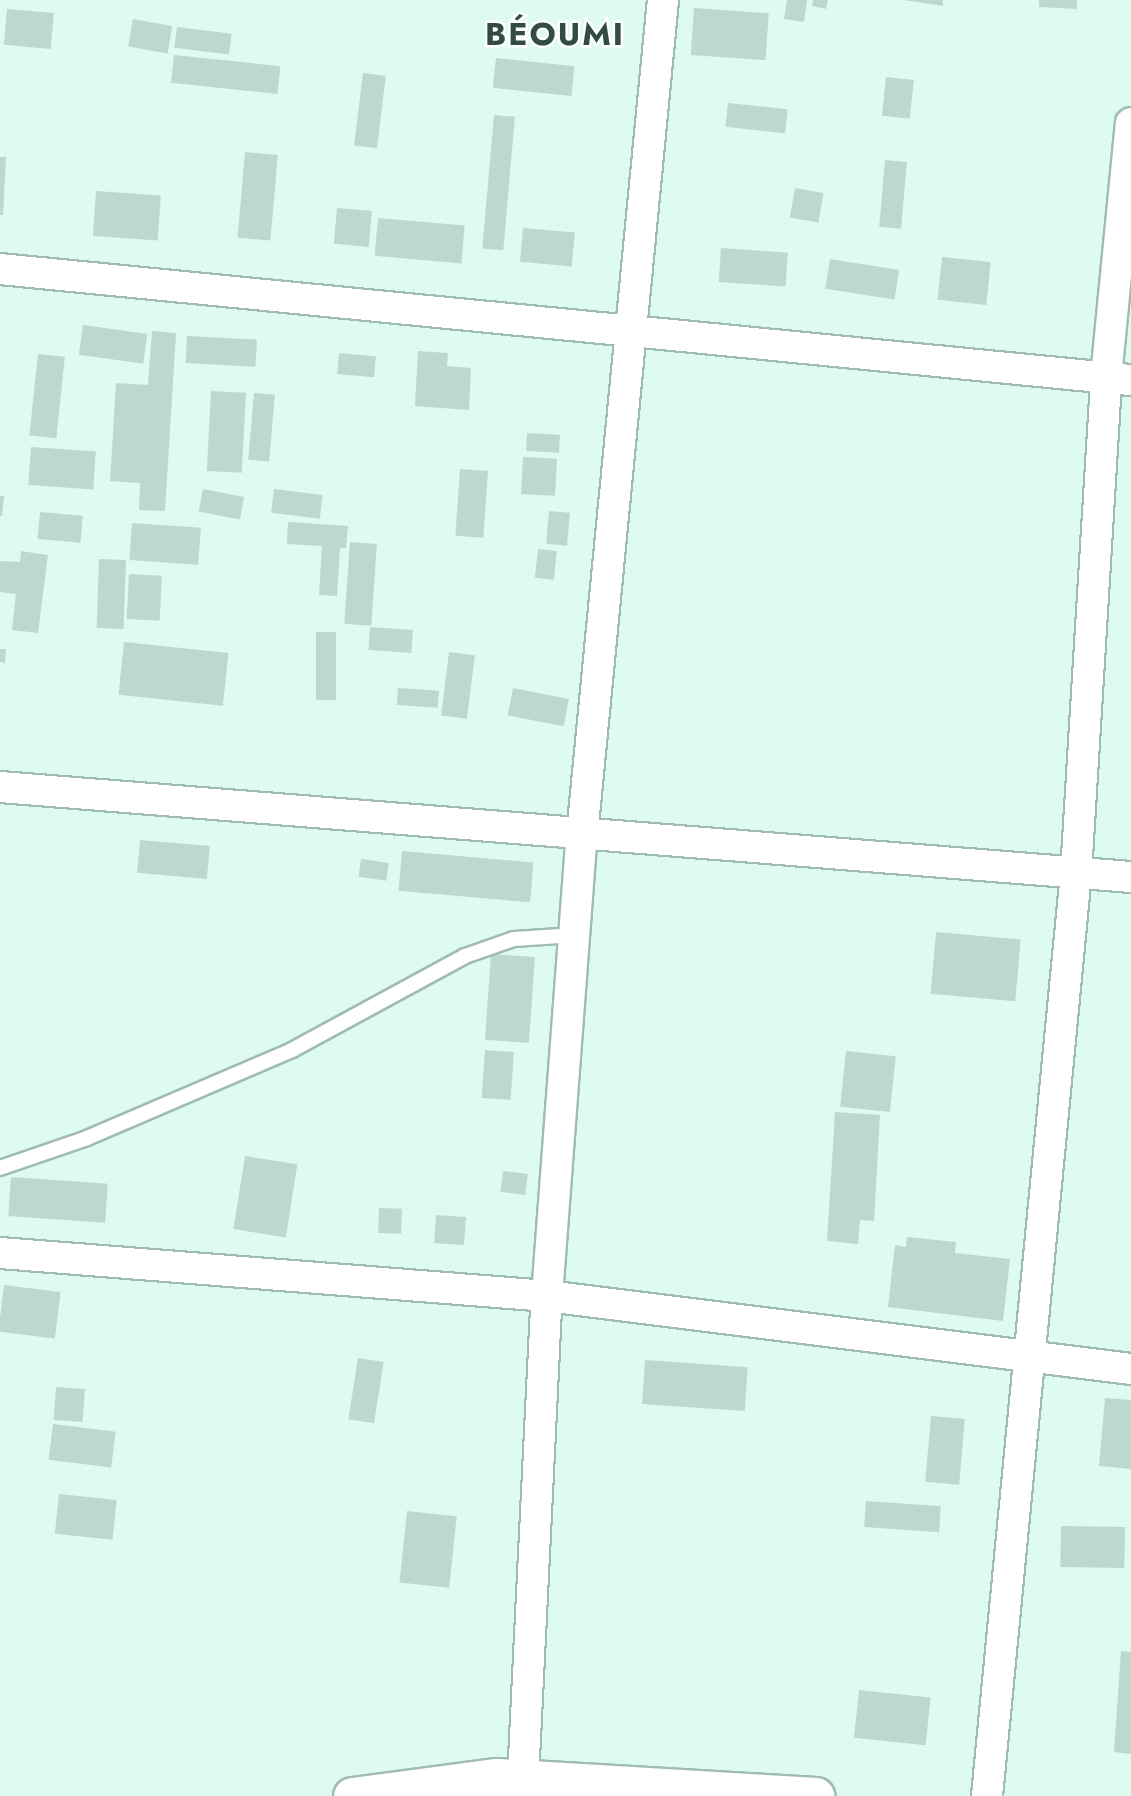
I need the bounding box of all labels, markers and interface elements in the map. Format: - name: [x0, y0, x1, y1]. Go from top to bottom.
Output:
- district label: BÉOUMI: [486, 15, 624, 53]

